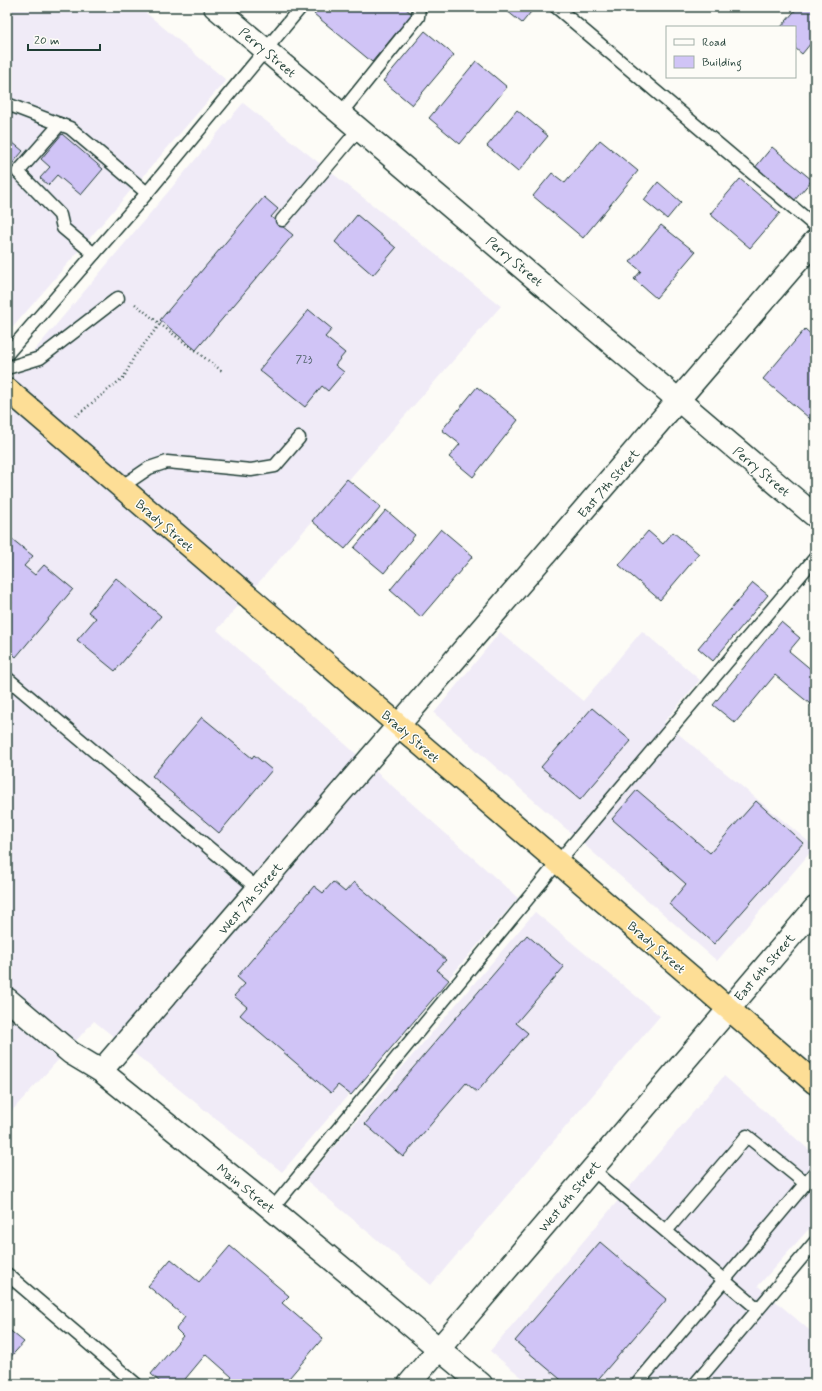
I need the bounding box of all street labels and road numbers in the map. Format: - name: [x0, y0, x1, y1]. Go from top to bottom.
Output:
- street label: Perry Street: [235, 24, 299, 82]
- street label: Perry Street: [482, 233, 546, 291]
- street label: Perry Street: [729, 443, 793, 501]
- street label: East 7th Street: [574, 446, 644, 522]
- street label: Brady Street: [131, 496, 197, 556]
- street label: Brady Street: [377, 707, 443, 767]
- street label: West 7th Street: [215, 859, 287, 938]
- street label: Brady Street: [623, 918, 689, 978]
- street label: East 6th Street: [731, 930, 800, 1006]
- street label: West 6th Street: [535, 1157, 605, 1236]
- street label: Main Street: [213, 1161, 278, 1218]

